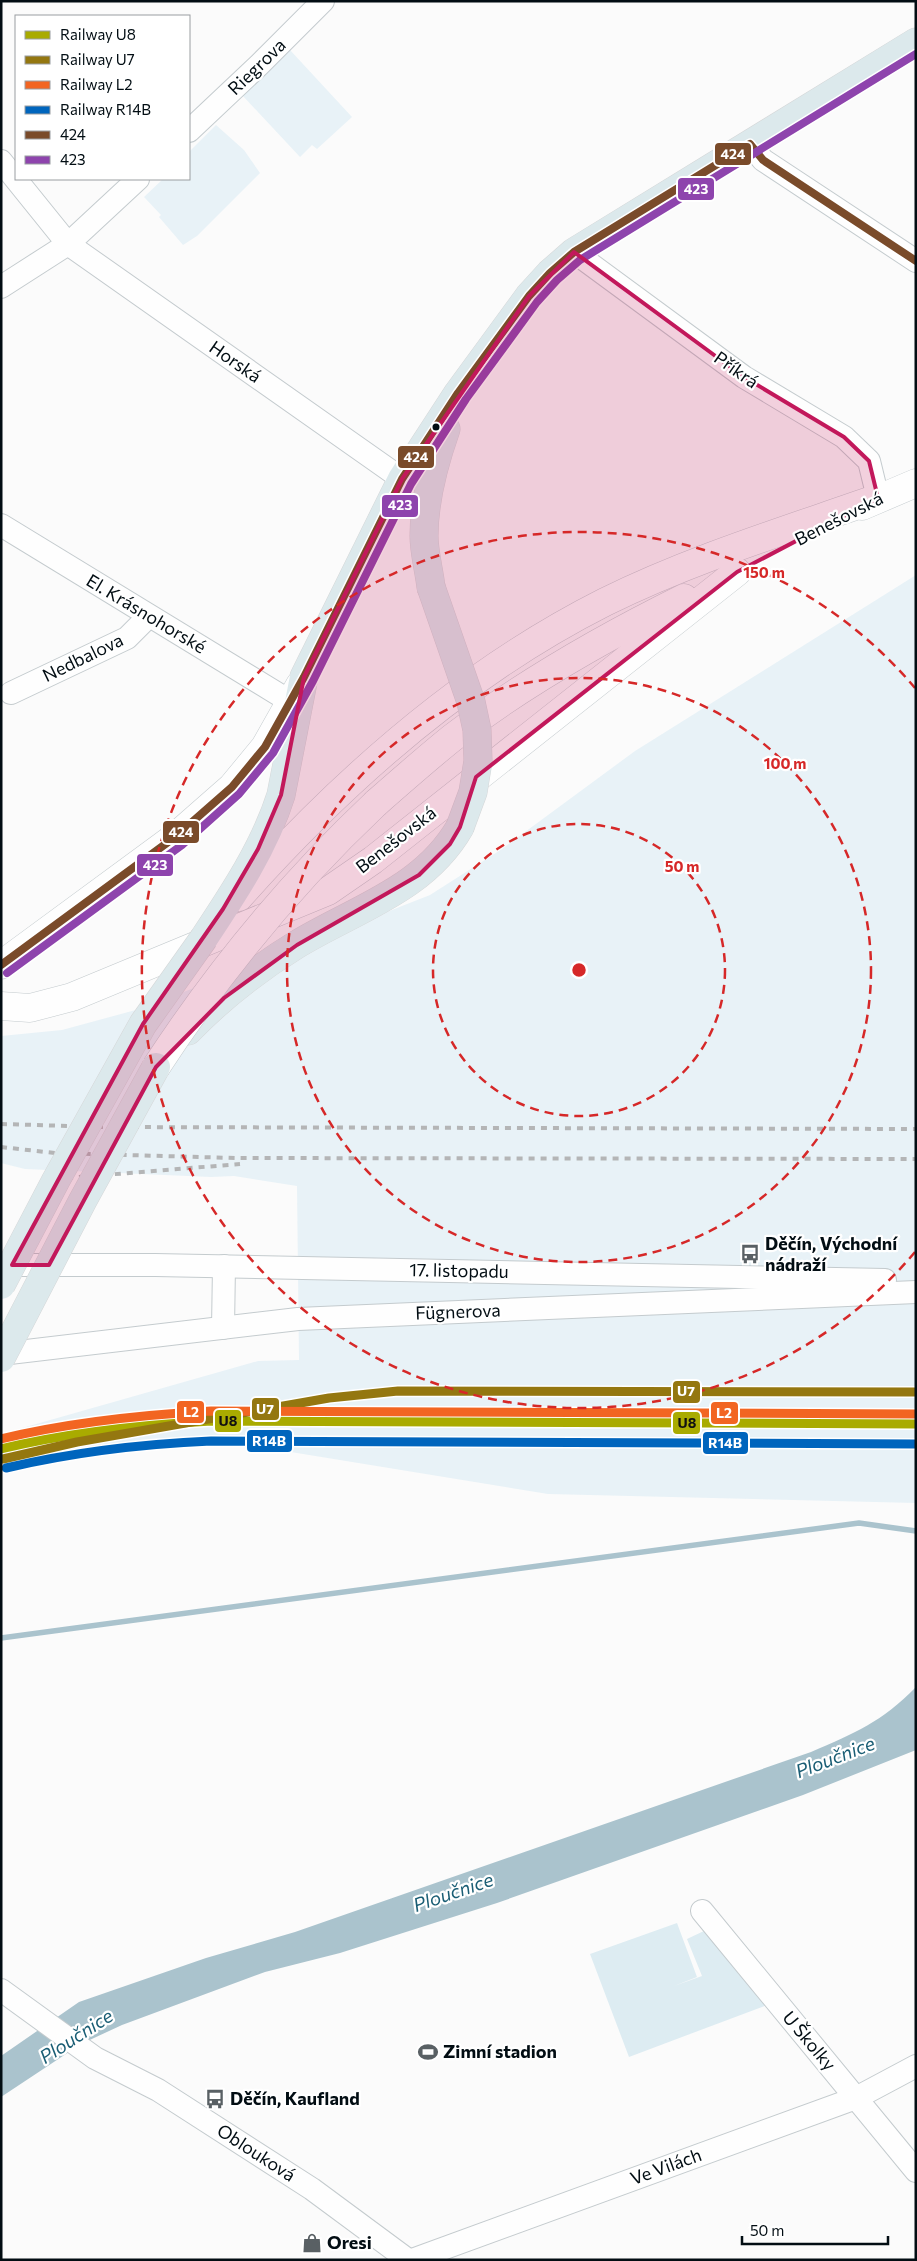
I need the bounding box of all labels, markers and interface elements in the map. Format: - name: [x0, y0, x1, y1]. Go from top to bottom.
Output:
- legend: [15, 15, 190, 180]
- text: Railway U8: [60, 25, 136, 43]
- street label: Riegrova: [223, 33, 290, 99]
- text: Railway U7: [60, 50, 135, 68]
- text: Railway L2: [60, 75, 133, 93]
- text: Railway R14B: [60, 100, 151, 118]
- text: 424: [60, 125, 86, 143]
- line badge: 424: [714, 142, 752, 166]
- text: 424: [721, 145, 746, 162]
- text: 423: [60, 150, 86, 168]
- line badge: 423: [677, 177, 715, 201]
- text: 423: [684, 180, 708, 197]
- street label: Horská: [205, 335, 266, 387]
- street label: Příkrá: [710, 346, 763, 392]
- unlabelled marker: [431, 422, 441, 432]
- line badge: 424: [397, 445, 435, 469]
- text: 424: [404, 448, 429, 465]
- street label: Benešovská: [791, 487, 886, 550]
- line badge: 423: [381, 494, 419, 518]
- text: 423: [388, 496, 412, 513]
- text: 150 m: [743, 563, 785, 581]
- street label: El. Krásnohorské: [83, 569, 210, 657]
- street label: Nedbalova: [39, 628, 126, 686]
- text: 100 m: [764, 754, 806, 772]
- street label: Benešovská: [351, 801, 440, 877]
- line badge: 424: [162, 820, 200, 844]
- text: 424: [169, 823, 194, 840]
- line badge: 423: [136, 853, 174, 877]
- text: 423: [143, 856, 167, 873]
- text: 50 m: [665, 857, 699, 875]
- centre of rings: [570, 961, 588, 979]
- place label: Děčín, Východní nádraží: [765, 1232, 898, 1275]
- bus stop icon: Děčín, Východní nádraží: [739, 1243, 761, 1265]
- street label: 17. listopadu: [409, 1258, 509, 1282]
- street label: Fügnerova: [415, 1299, 501, 1323]
- line badge: U7: [672, 1380, 701, 1404]
- text: U7: [677, 1382, 695, 1399]
- line badge: U7: [251, 1397, 280, 1421]
- line badge: L2: [176, 1400, 205, 1424]
- text: U7: [256, 1400, 274, 1417]
- line badge: L2: [710, 1401, 739, 1425]
- text: L2: [183, 1403, 199, 1420]
- text: L2: [716, 1404, 732, 1421]
- line badge: U8: [214, 1409, 242, 1433]
- line badge: U8: [672, 1411, 701, 1435]
- text: U8: [219, 1412, 238, 1429]
- text: U8: [678, 1414, 697, 1431]
- line badge: R14B: [246, 1429, 293, 1453]
- line badge: R14B: [702, 1431, 749, 1455]
- text: R14B: [252, 1432, 286, 1449]
- text: R14B: [708, 1434, 742, 1451]
- water label: Ploučnice: [792, 1731, 878, 1782]
- water label: Ploučnice: [410, 1867, 496, 1916]
- water label: Ploučnice: [35, 2003, 117, 2068]
- street label: U Školky: [779, 2006, 841, 2075]
- place label: Zimní stadion: [443, 2040, 557, 2062]
- sports icon: Zimní stadion: [417, 2041, 439, 2063]
- place label: Děčín, Kaufland: [230, 2087, 360, 2109]
- bus stop icon: Děčín, Kaufland: [204, 2088, 226, 2110]
- street label: Oblouková: [213, 2119, 300, 2186]
- street label: Ve Vilách: [627, 2143, 704, 2189]
- scale bar: [742, 2214, 888, 2246]
- text: 50 m: [750, 2221, 784, 2239]
- place label: Oresi: [327, 2231, 372, 2253]
- shop icon: Oresi: [301, 2232, 323, 2254]

